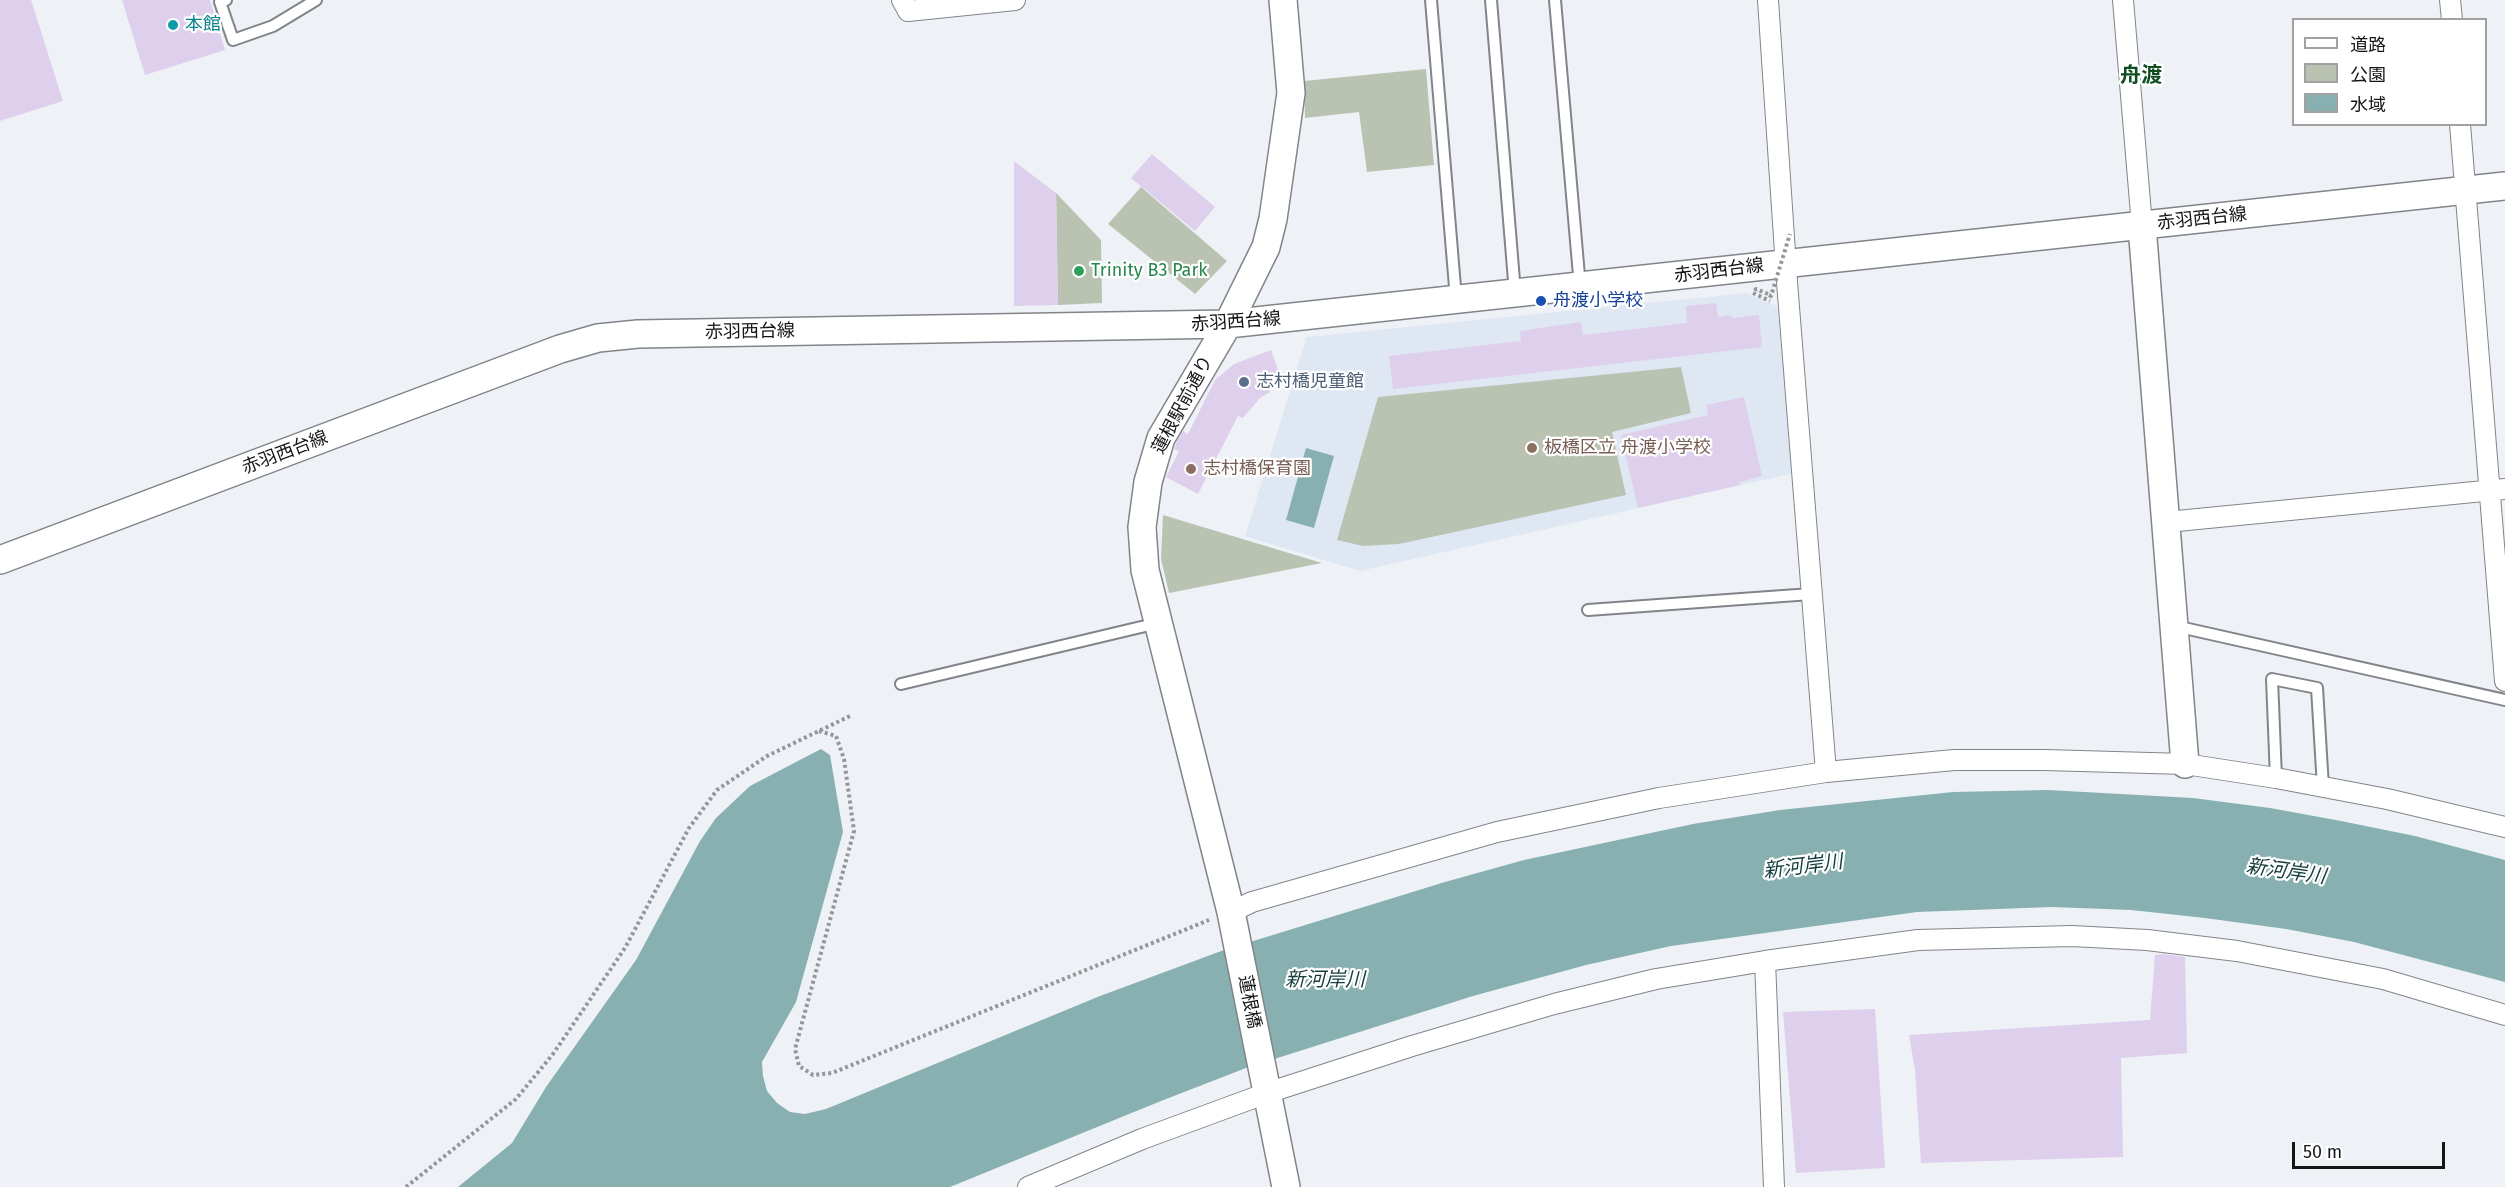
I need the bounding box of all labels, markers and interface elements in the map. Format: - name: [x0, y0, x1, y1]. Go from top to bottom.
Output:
- place label: 本館: [185, 14, 221, 36]
- marker: 本館: [166, 18, 180, 32]
- legend: [2292, 18, 2487, 126]
- text: 道路: [2350, 34, 2386, 56]
- district label: 舟渡: [2120, 63, 2162, 89]
- text: 公園: [2350, 64, 2386, 86]
- text: 水域: [2350, 94, 2386, 116]
- street label: 赤羽西台線: [2156, 204, 2248, 234]
- street label: 赤羽西台線: [1673, 255, 1765, 287]
- place label: Trinity B3 Park: [1091, 260, 1208, 282]
- marker: Trinity B3 Park: [1072, 264, 1086, 278]
- place label: 舟渡小学校: [1553, 290, 1643, 312]
- marker: 舟渡小学校: [1534, 294, 1548, 308]
- street label: 赤羽西台線: [1190, 308, 1282, 336]
- street label: 赤羽西台線: [705, 320, 795, 344]
- street label: 蓮根駅前通り: [1148, 352, 1218, 458]
- place label: 志村橋児童館: [1256, 371, 1364, 393]
- marker: 志村橋児童館: [1237, 375, 1251, 389]
- street label: 赤羽西台線: [239, 427, 331, 479]
- place label: 板橋区立 舟渡小学校: [1544, 437, 1711, 459]
- marker: 板橋区立 舟渡小学校: [1525, 441, 1539, 455]
- place label: 志村橋保育園: [1203, 458, 1311, 480]
- marker: 志村橋保育園: [1184, 462, 1198, 476]
- water label: 新河岸川: [1762, 850, 1844, 884]
- water label: 新河岸川: [2245, 855, 2327, 889]
- water label: 新河岸川: [1285, 968, 1365, 992]
- street label: 蓮根橋: [1233, 973, 1265, 1031]
- scale bar: [2295, 1130, 2448, 1168]
- text: 50 m: [2303, 1141, 2342, 1163]

